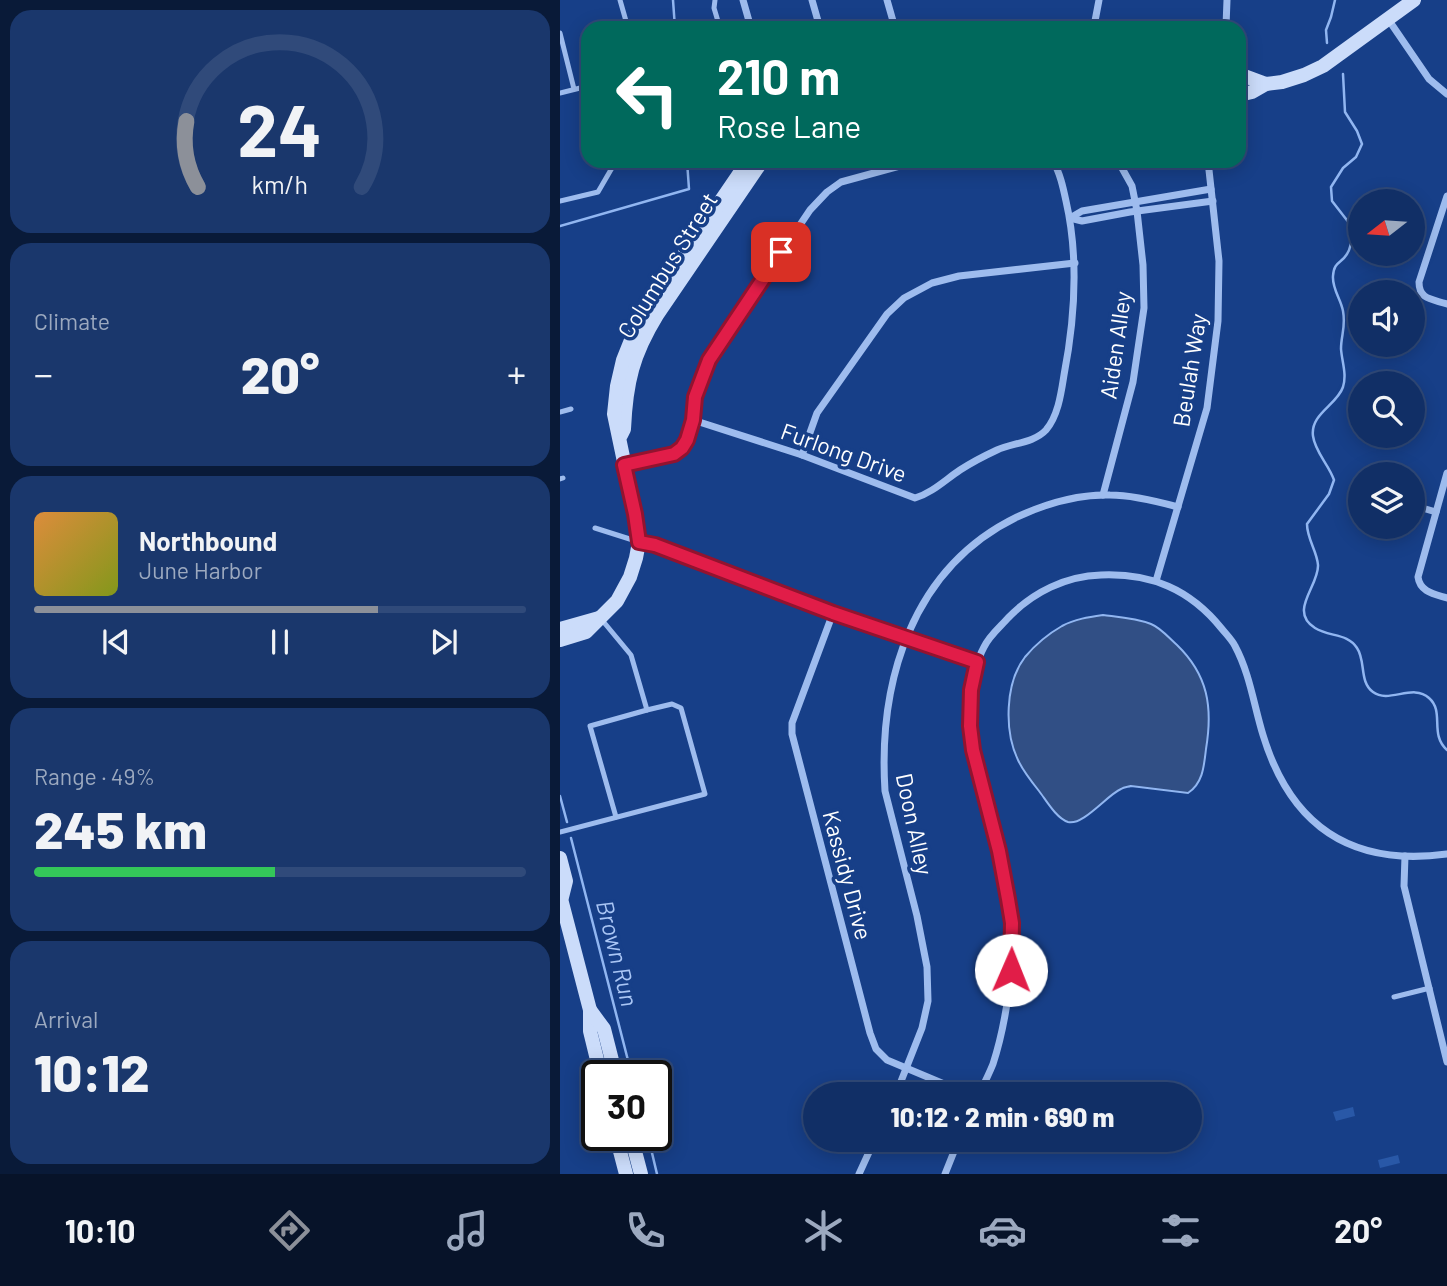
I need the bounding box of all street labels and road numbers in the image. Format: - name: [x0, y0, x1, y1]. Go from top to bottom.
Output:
- street label: Columbus Street: [611, 187, 723, 343]
- street label: Aiden Alley: [1094, 289, 1136, 401]
- street label: Beulah Way: [1166, 311, 1212, 429]
- street label: Furlong Drive: [777, 416, 911, 488]
- street label: Doon Alley: [891, 771, 940, 878]
- street label: Kassidy Drive: [817, 807, 879, 943]

